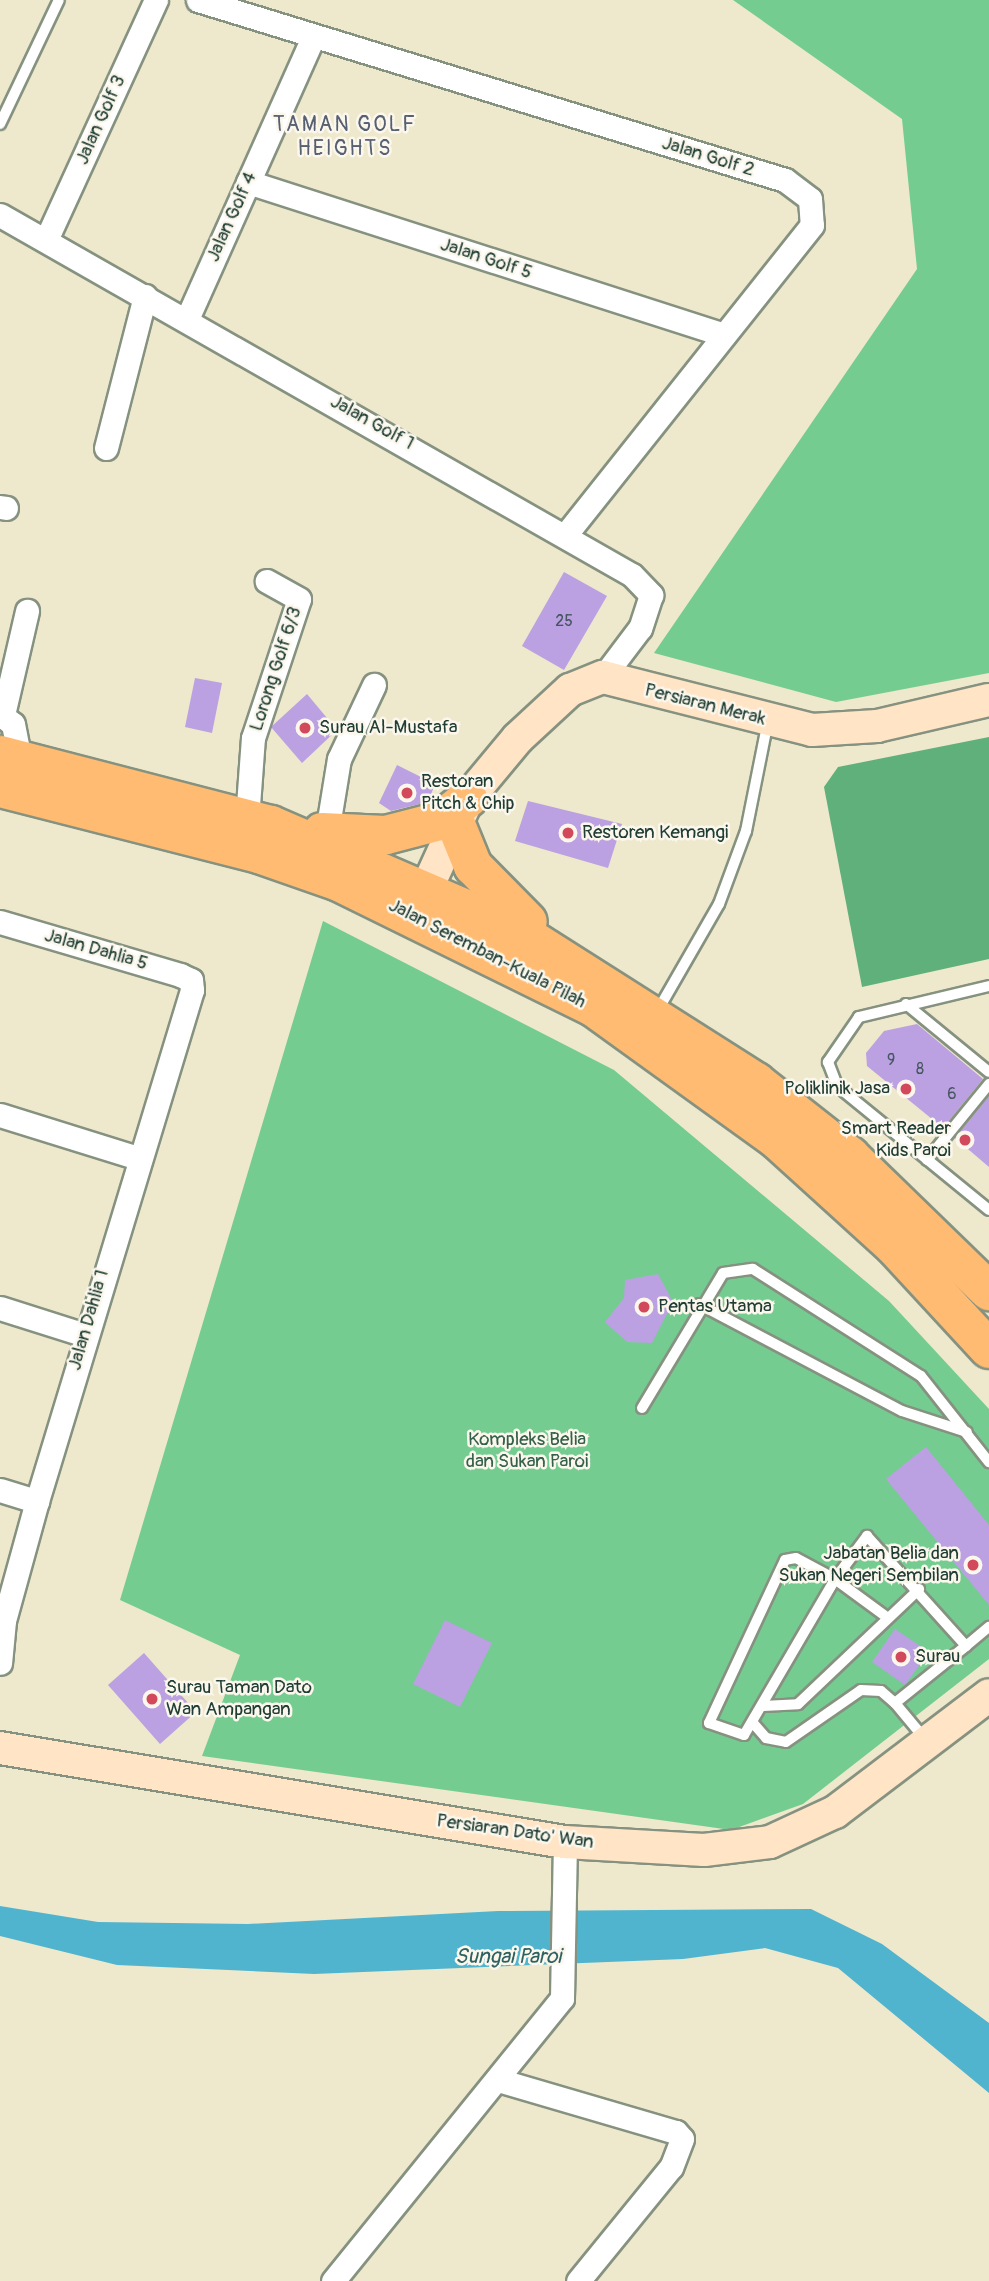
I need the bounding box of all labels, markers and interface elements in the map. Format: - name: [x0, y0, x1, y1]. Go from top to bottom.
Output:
- street label: Jalan Golf 3: [71, 72, 131, 168]
- district label: TAMAN GOLF HEIGHTS: [274, 112, 416, 162]
- street label: Jalan Golf 2: [659, 132, 757, 182]
- street label: Jalan Golf 4: [202, 169, 262, 265]
- street label: Jalan Golf 5: [437, 233, 535, 285]
- street label: Jalan Golf 1: [326, 391, 418, 455]
- street label: Lorong Golf 6/3: [245, 604, 307, 734]
- house number: 25: [555, 611, 573, 631]
- street label: Persiaran Merak: [642, 679, 768, 731]
- place label: Surau Al-Mustafa: [319, 717, 458, 739]
- marker: Surau Al-Mustafa: [297, 720, 313, 736]
- place label: Restoran Pitch & Chip: [421, 771, 514, 815]
- marker: Restoran Pitch & Chip: [399, 785, 415, 801]
- place label: Restoren Kemangi: [582, 822, 728, 844]
- marker: Restoren Kemangi: [560, 825, 576, 841]
- street label: Jalan Seremban-Kuala Pilah: [385, 894, 589, 1014]
- street label: Jalan Dahlia 5: [42, 924, 150, 976]
- house number: 9: [887, 1050, 895, 1070]
- house number: 8: [916, 1059, 924, 1079]
- place label: Poliklinik Jasa: [784, 1078, 890, 1100]
- marker: Poliklinik Jasa: [896, 1079, 916, 1099]
- house number: 6: [947, 1084, 957, 1104]
- place label: Smart Reader Kids Paroi: [841, 1118, 951, 1162]
- marker: Smart Reader Kids Paroi: [957, 1132, 973, 1148]
- street label: Jalan Dahlia 1: [64, 1267, 114, 1373]
- place label: Pentas Utama: [658, 1296, 772, 1318]
- marker: Pentas Utama: [636, 1299, 652, 1315]
- park label: Kompleks Belia dan Sukan Paroi: [466, 1429, 588, 1473]
- place label: Jabatan Belia dan Sukan Negeri Sembilan: [779, 1543, 959, 1587]
- marker: Jabatan Belia dan Sukan Negeri Sembilan: [965, 1557, 981, 1573]
- place label: Surau: [915, 1646, 960, 1668]
- marker: Surau: [893, 1649, 909, 1665]
- place label: Surau Taman Dato Wan Ampangan: [166, 1677, 312, 1721]
- marker: Surau Taman Dato Wan Ampangan: [144, 1691, 160, 1707]
- street label: Persiaran Dato' Wan: [435, 1810, 595, 1854]
- water label: Sungai Paroi: [455, 1944, 561, 1970]

